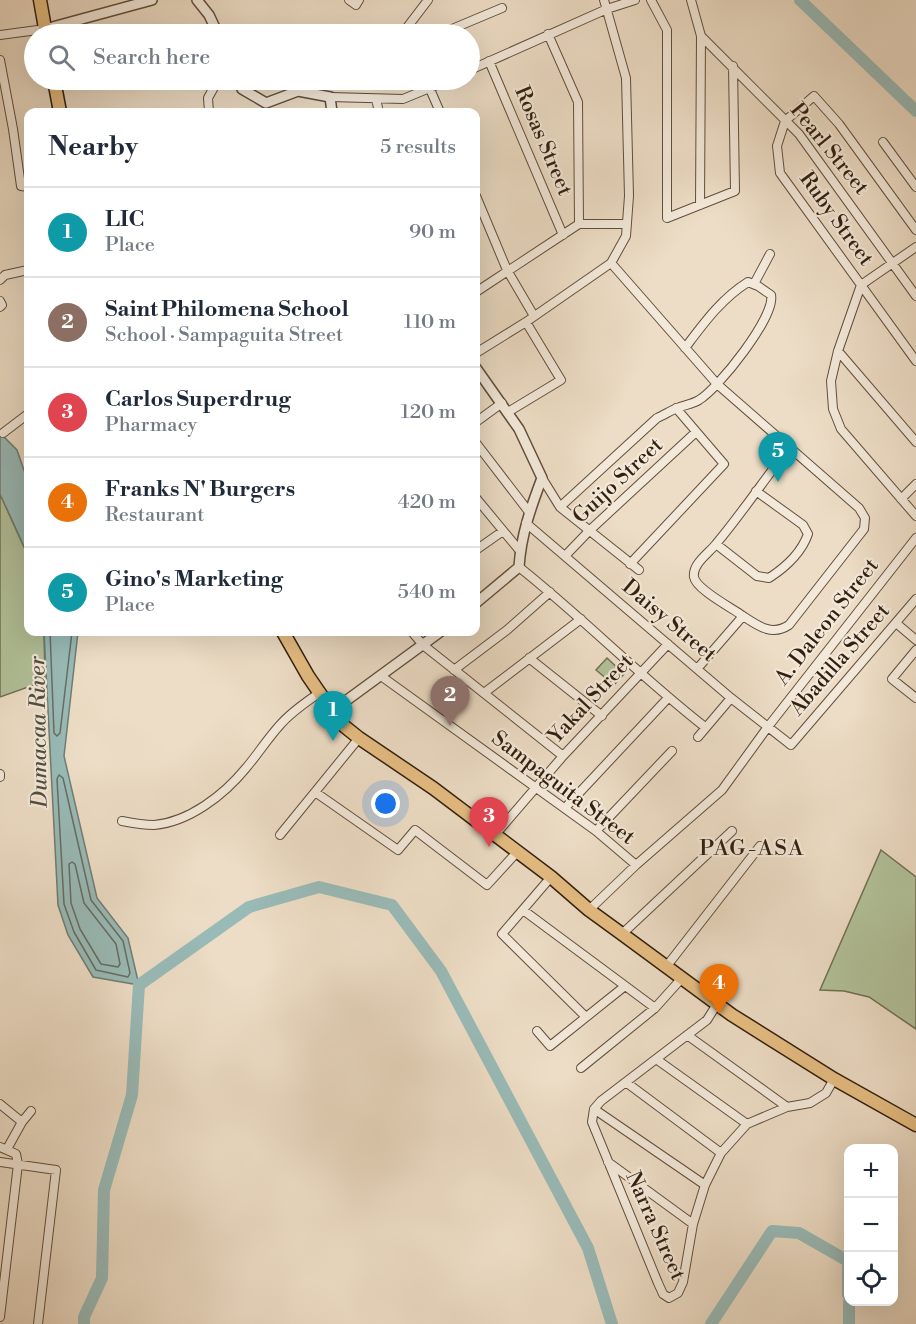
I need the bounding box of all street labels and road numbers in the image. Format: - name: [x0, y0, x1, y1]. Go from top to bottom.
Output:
- street label: Rosas Street: [508, 82, 578, 200]
- street label: Pearl Street: [784, 98, 874, 201]
- street label: Ruby Street: [793, 167, 879, 271]
- street label: Guijo Street: [567, 432, 669, 529]
- street label: A. Daleon Street: [769, 553, 885, 691]
- street label: Daisy Street: [617, 574, 722, 668]
- street label: Abadilla Street: [784, 598, 896, 722]
- street label: Yakal Street: [542, 648, 639, 750]
- street label: Sampaguita Street: [486, 726, 640, 851]
- street label: Narra Street: [619, 1168, 691, 1285]

